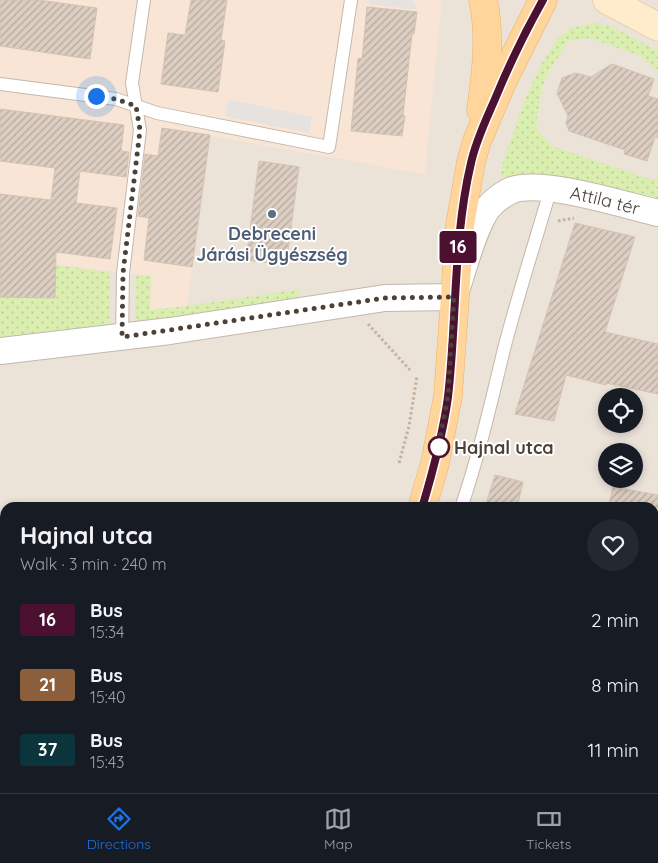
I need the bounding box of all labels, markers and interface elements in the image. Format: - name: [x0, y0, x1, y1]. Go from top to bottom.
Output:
- your location: [84, 84, 109, 109]
- street label: Attila tér: [568, 180, 643, 219]
- marker: Debreceni Járási Ügyészség: [266, 208, 278, 220]
- place label: Debreceni Járási Ügyészség: [196, 222, 348, 266]
- line badge: 16: [436, 231, 480, 263]
- text: 16: [450, 235, 466, 258]
- map controls: [598, 388, 643, 488]
- button: locate: [598, 388, 643, 433]
- marker: Hajnal utca: [428, 436, 450, 458]
- place label: Hajnal utca: [454, 436, 554, 459]
- button: layers: [598, 443, 643, 488]
- button: heart: [587, 519, 639, 571]
- text: Hajnal utca: [20, 520, 153, 550]
- text: Walk · 3 min · 240 m: [20, 554, 167, 574]
- text: Bus: [90, 598, 123, 622]
- text: 16: [39, 608, 56, 631]
- text: 2 min: [591, 608, 639, 632]
- text: 15:34: [90, 622, 124, 642]
- text: Bus: [90, 663, 123, 687]
- text: 21: [39, 673, 56, 696]
- text: 8 min: [591, 673, 639, 697]
- text: 15:40: [90, 687, 126, 707]
- text: Bus: [90, 728, 123, 752]
- text: 37: [38, 738, 57, 761]
- text: 11 min: [587, 738, 639, 762]
- text: 15:43: [90, 752, 124, 772]
- tab: Directions: [87, 805, 151, 853]
- tab: Map: [324, 805, 353, 853]
- tab: Tickets: [526, 805, 571, 853]

